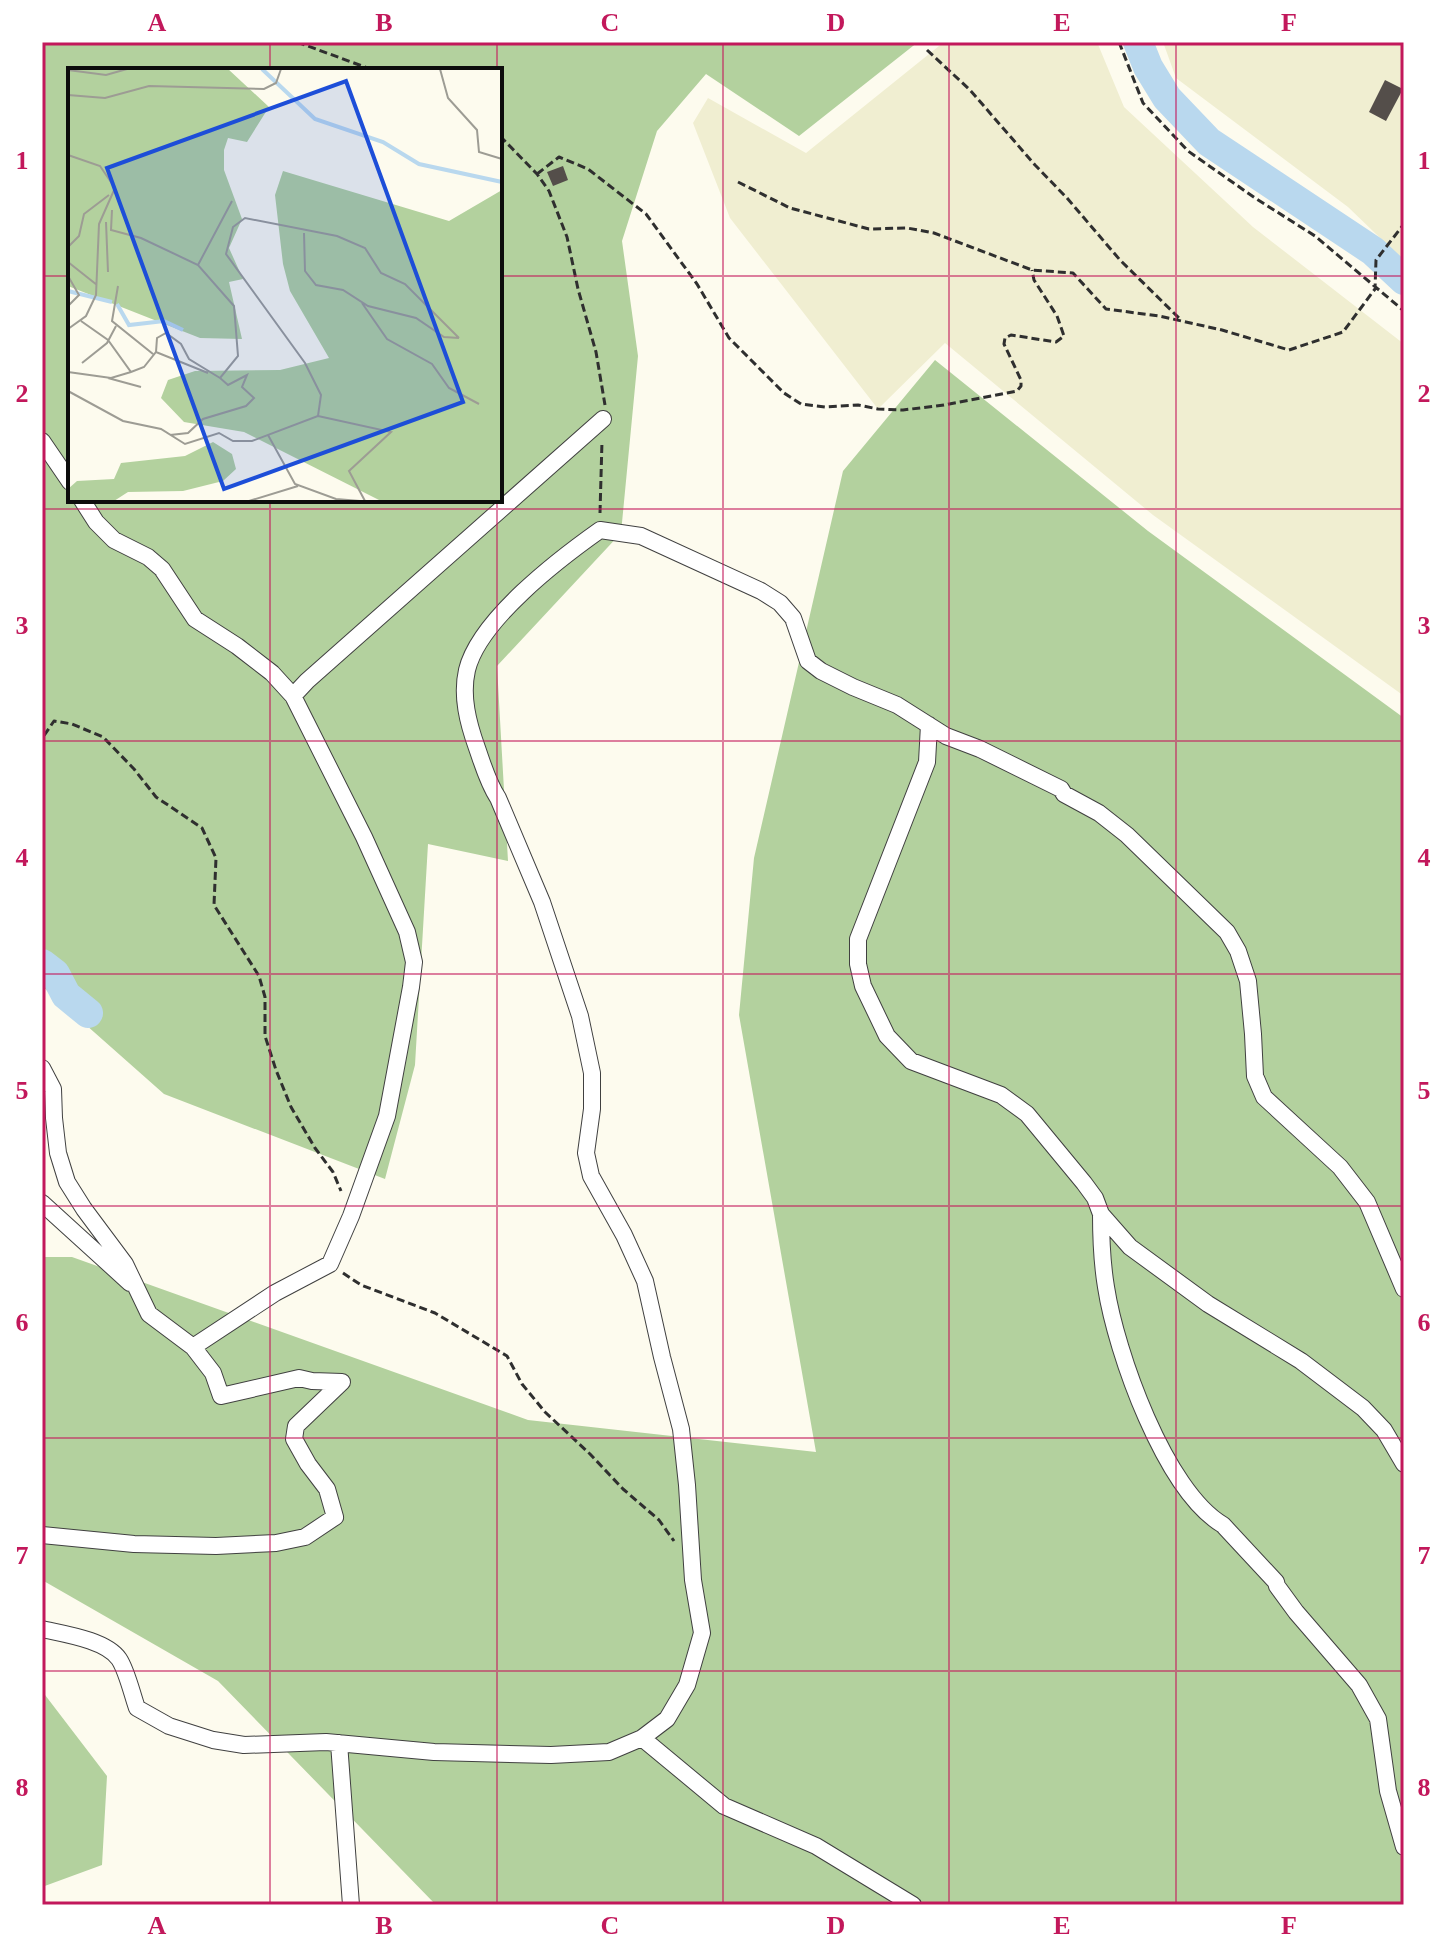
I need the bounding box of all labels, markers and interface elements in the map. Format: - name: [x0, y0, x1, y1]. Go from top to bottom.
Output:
- text: A: [148, 8, 167, 37]
- text: B: [375, 8, 393, 37]
- text: C: [601, 8, 619, 37]
- text: D: [827, 8, 845, 37]
- text: E: [1053, 8, 1071, 37]
- text: F: [1281, 8, 1297, 37]
- inset map: [68, 68, 502, 502]
- text: 1: [16, 146, 29, 175]
- text: 1: [1418, 146, 1431, 175]
- text: 2: [16, 379, 29, 408]
- text: 2: [1418, 379, 1431, 408]
- text: 3: [16, 611, 29, 640]
- text: 3: [1418, 611, 1431, 640]
- text: 4: [16, 843, 29, 872]
- text: 4: [1418, 843, 1431, 872]
- text: 5: [16, 1076, 29, 1105]
- text: 5: [1418, 1076, 1431, 1105]
- text: 6: [16, 1308, 29, 1337]
- text: 6: [1418, 1308, 1431, 1337]
- text: 7: [16, 1541, 29, 1570]
- text: 7: [1418, 1541, 1431, 1570]
- text: 8: [16, 1773, 29, 1802]
- text: 8: [1418, 1773, 1431, 1802]
- text: A: [148, 1911, 167, 1940]
- text: B: [375, 1911, 393, 1940]
- text: C: [601, 1911, 619, 1940]
- text: D: [827, 1911, 845, 1940]
- text: E: [1053, 1911, 1071, 1940]
- text: F: [1281, 1911, 1297, 1940]

